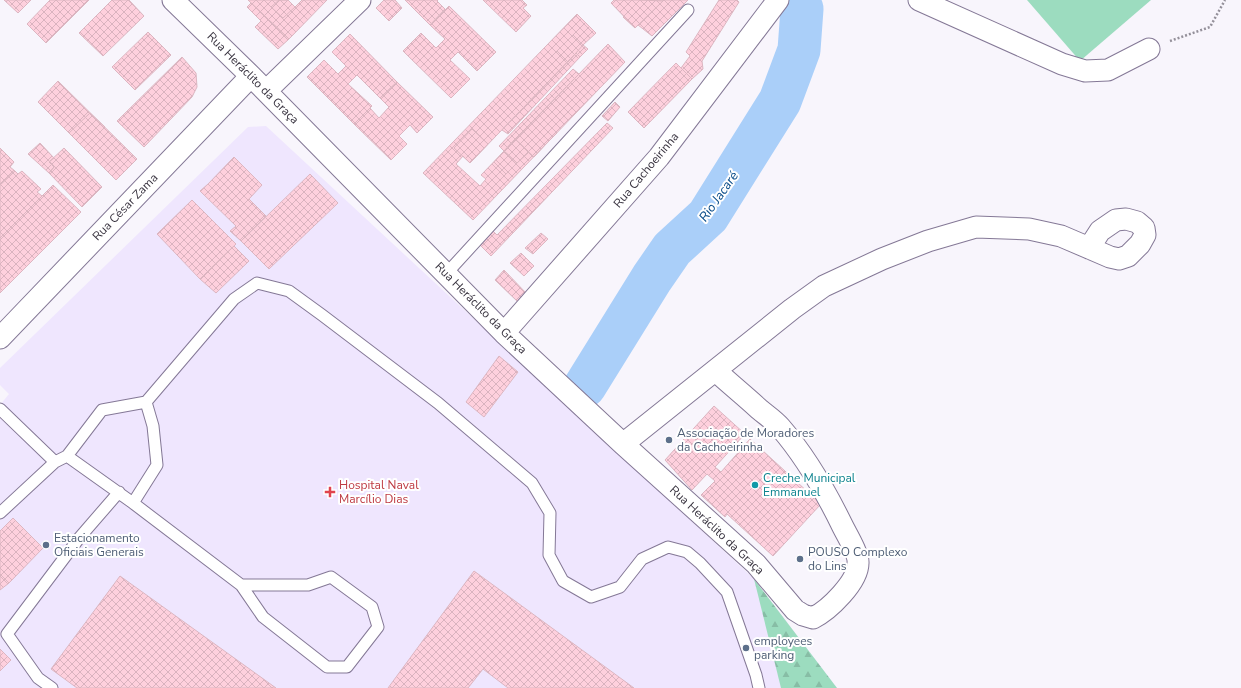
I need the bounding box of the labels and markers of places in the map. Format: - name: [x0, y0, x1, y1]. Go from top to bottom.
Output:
- place label: Associação de Moradores da Cachoeirinha: [677, 425, 814, 455]
- marker: Associação de Moradores da Cachoeirinha: [664, 435, 674, 445]
- place label: Creche Municipal Emmanuel: [763, 470, 856, 500]
- place label: Hospital Naval Marcílio Dias: [339, 477, 419, 507]
- marker: Creche Municipal Emmanuel: [750, 480, 760, 490]
- marker: Hospital Naval Marcílio Dias: [324, 486, 336, 498]
- place label: Estacionamento Oficiais Generais: [54, 530, 144, 560]
- marker: Estacionamento Oficiais Generais: [41, 540, 51, 550]
- place label: POUSO Complexo do Lins: [808, 544, 908, 574]
- marker: POUSO Complexo do Lins: [795, 554, 805, 564]
- place label: employees parking: [754, 633, 813, 663]
- marker: employees parking: [741, 643, 751, 653]

